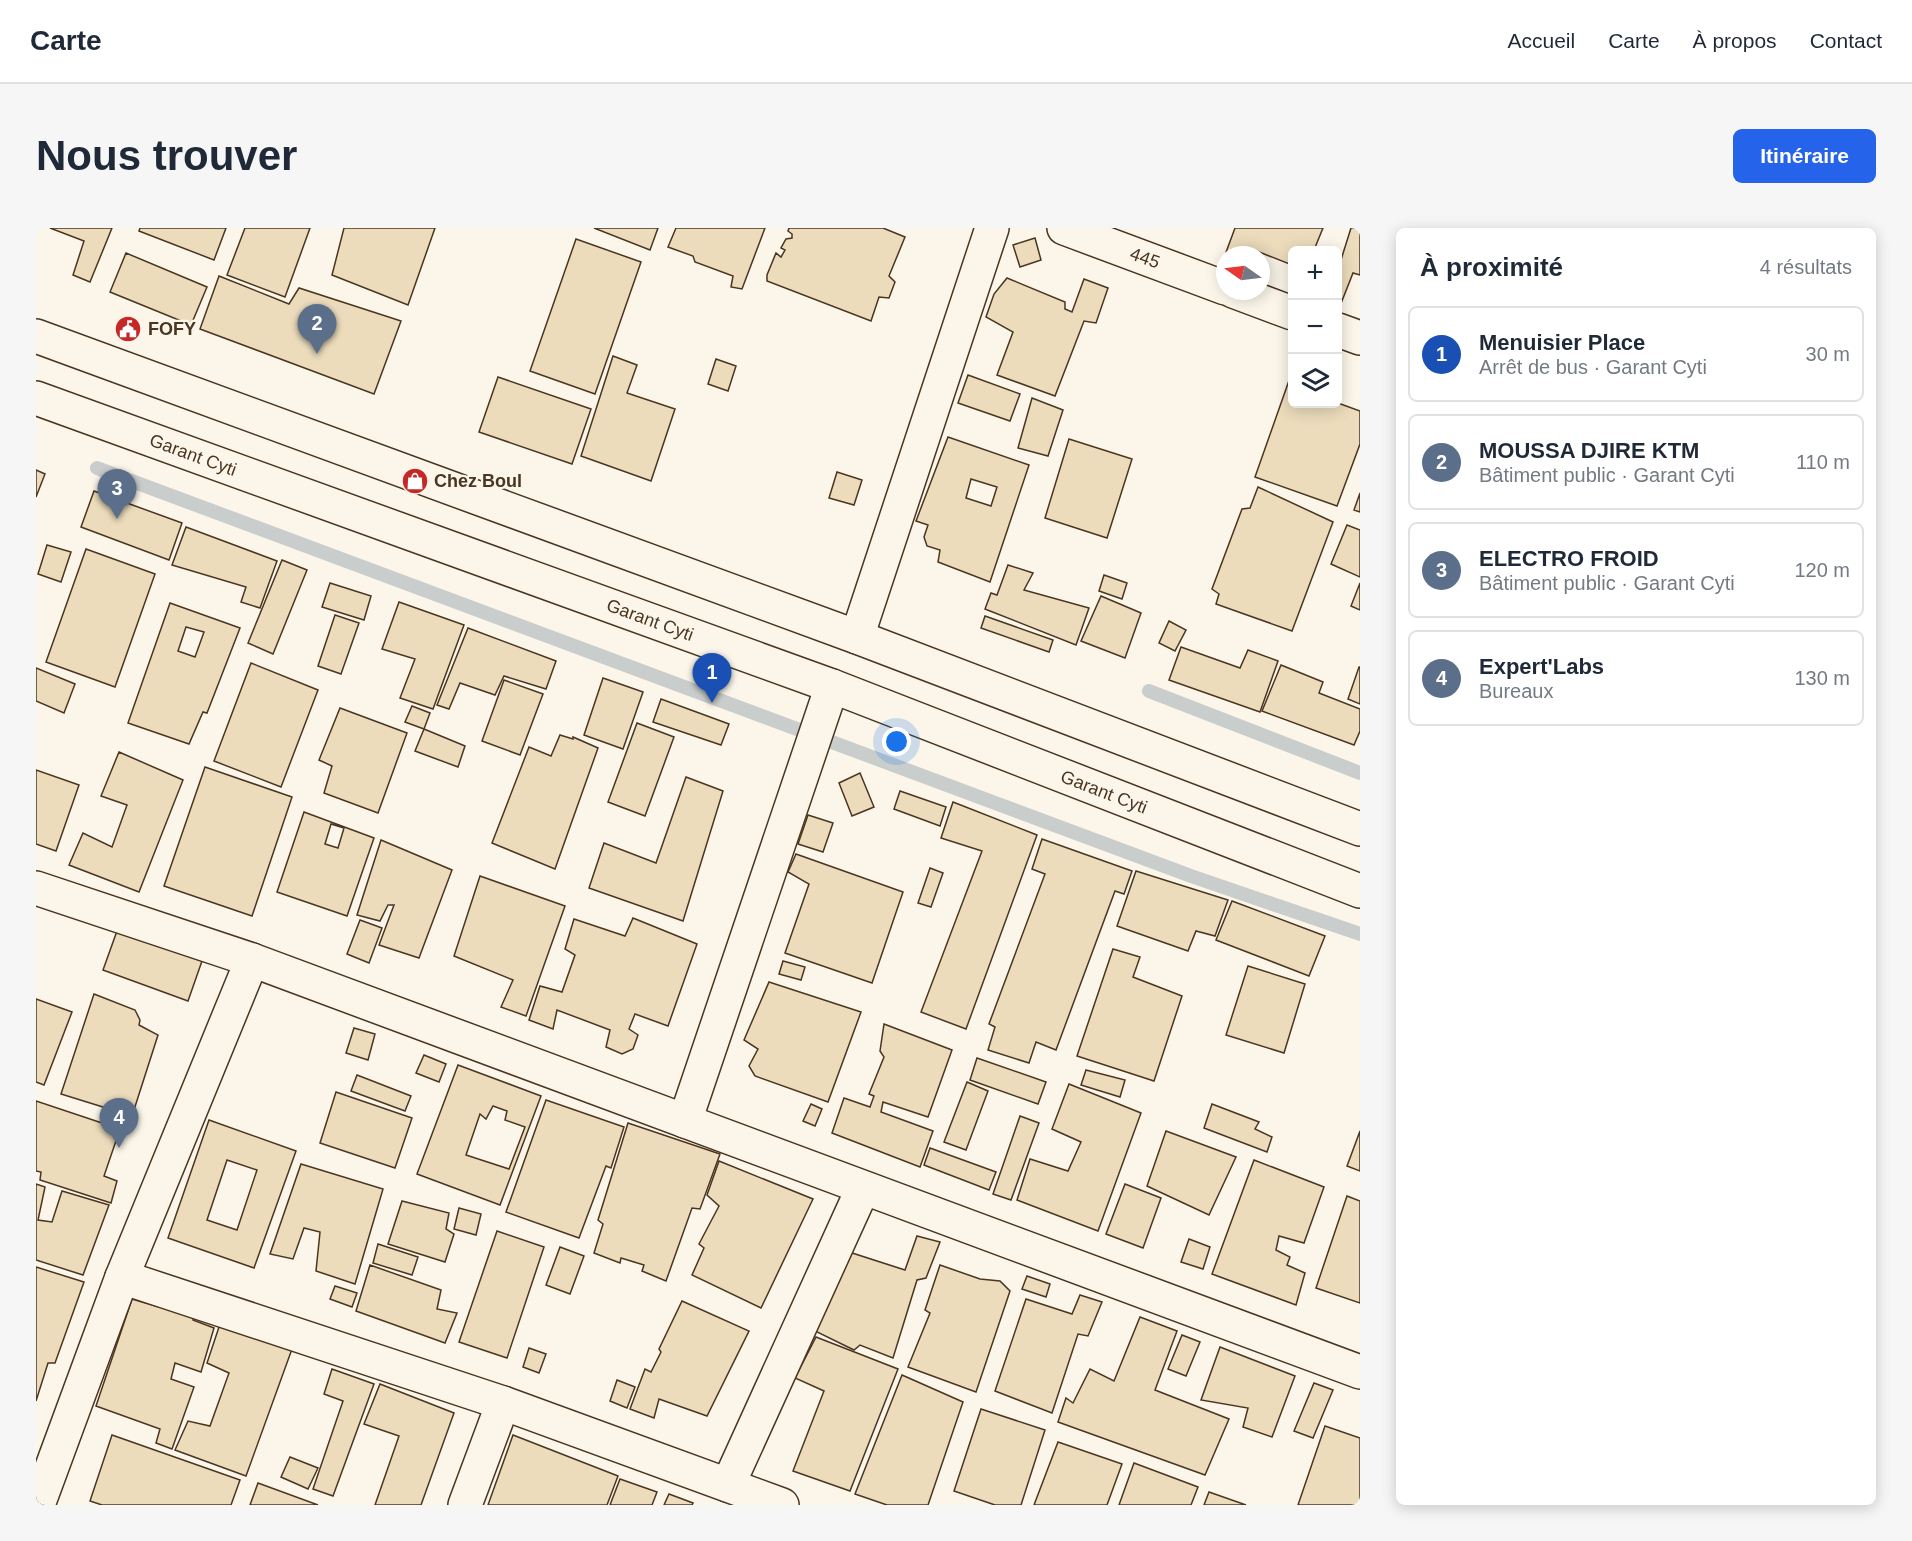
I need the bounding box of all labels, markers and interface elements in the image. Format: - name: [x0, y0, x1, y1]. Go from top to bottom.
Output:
- text: Carte: [30, 25, 102, 56]
- text: Accueil: [1508, 29, 1575, 52]
- text: Carte: [1608, 29, 1660, 52]
- text: À propos: [1693, 29, 1777, 52]
- text: Contact: [1810, 29, 1882, 52]
- button: Itinéraire: [1733, 129, 1876, 183]
- text: Nous trouver: [36, 132, 297, 179]
- street label: 445: [1127, 243, 1163, 273]
- north arrow: [1216, 246, 1270, 300]
- map controls: [1288, 246, 1342, 408]
- button: +: [1288, 246, 1342, 300]
- text: À proximité: [1420, 252, 1563, 282]
- text: 4 résultats: [1760, 256, 1852, 278]
- button: −: [1288, 300, 1342, 354]
- pin: 2: [298, 304, 336, 354]
- public building icon: FOFY: [113, 314, 143, 344]
- place label: FOFY: [148, 319, 196, 339]
- text: Menuisier Place: [1479, 330, 1645, 355]
- text: 1: [1436, 343, 1447, 365]
- text: 30 m: [1806, 343, 1850, 365]
- button: layers: [1288, 354, 1342, 408]
- text: Arrêt de bus · Garant Cyti: [1479, 356, 1707, 378]
- street label: Garant Cyti: [147, 430, 239, 480]
- text: MOUSSA DJIRE KTM: [1479, 438, 1699, 463]
- text: 2: [1436, 451, 1447, 473]
- text: 110 m: [1796, 451, 1850, 473]
- text: Bâtiment public · Garant Cyti: [1479, 464, 1735, 486]
- shop icon: Chez Boul: [400, 466, 430, 496]
- pin: 3: [98, 470, 136, 519]
- place label: Chez Boul: [434, 471, 522, 491]
- text: ELECTRO FROID: [1479, 546, 1659, 571]
- text: 3: [1436, 559, 1447, 581]
- text: 120 m: [1794, 559, 1850, 581]
- text: Bâtiment public · Garant Cyti: [1479, 572, 1735, 594]
- street label: Garant Cyti: [604, 595, 696, 645]
- pin: 1: [692, 654, 732, 703]
- text: Expert'Labs: [1479, 654, 1604, 679]
- text: 4: [1436, 667, 1447, 689]
- text: 130 m: [1794, 667, 1850, 689]
- text: Bureaux: [1479, 680, 1554, 702]
- your location: [882, 727, 911, 756]
- street label: Garant Cyti: [1058, 766, 1150, 818]
- pin: 4: [100, 1098, 139, 1148]

